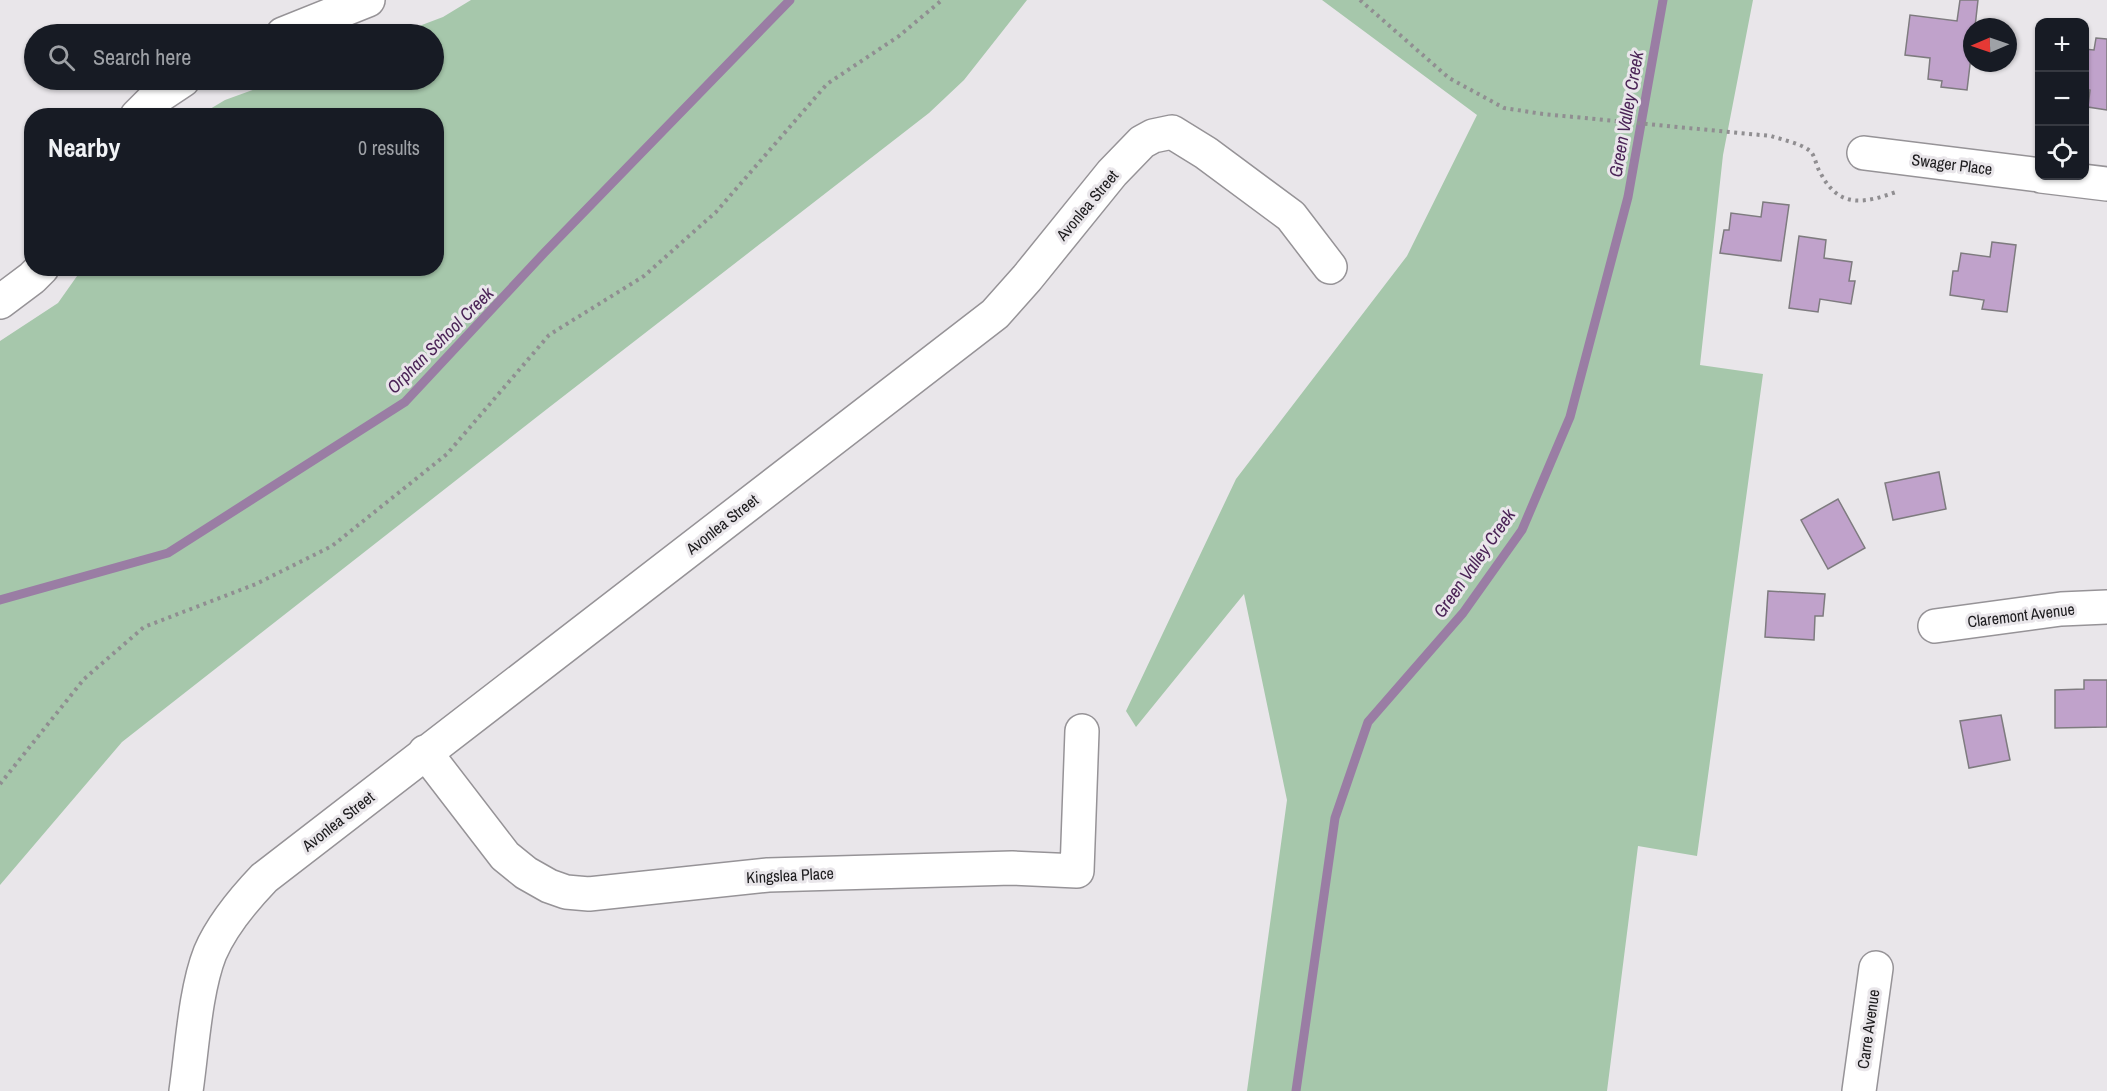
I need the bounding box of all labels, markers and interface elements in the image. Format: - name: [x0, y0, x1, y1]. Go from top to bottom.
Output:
- north arrow: [1963, 18, 2017, 72]
- map controls: [2035, 18, 2089, 180]
- button: +: [2035, 18, 2089, 72]
- search box: [24, 24, 444, 90]
- icon: search: [45, 41, 78, 74]
- text: Search here: [93, 42, 191, 72]
- water label: Green Valley Creek: [1603, 48, 1649, 179]
- button: −: [2035, 72, 2089, 126]
- button: locate: [2035, 126, 2089, 180]
- text: Nearby: [48, 130, 120, 165]
- text: 0 results: [358, 134, 420, 161]
- street label: Swager Place: [1910, 148, 1994, 180]
- street label: Avonlea Street: [1050, 165, 1123, 246]
- water label: Orphan School Creek: [381, 281, 499, 399]
- street label: Avonlea Street: [681, 489, 763, 560]
- water label: Green Valley Creek: [1427, 503, 1521, 622]
- street label: Claremont Avenue: [1966, 598, 2076, 632]
- street label: Avonlea Street: [297, 786, 379, 857]
- street label: Kingslea Place: [746, 862, 834, 888]
- street label: Carre Avenue: [1852, 988, 1884, 1070]

